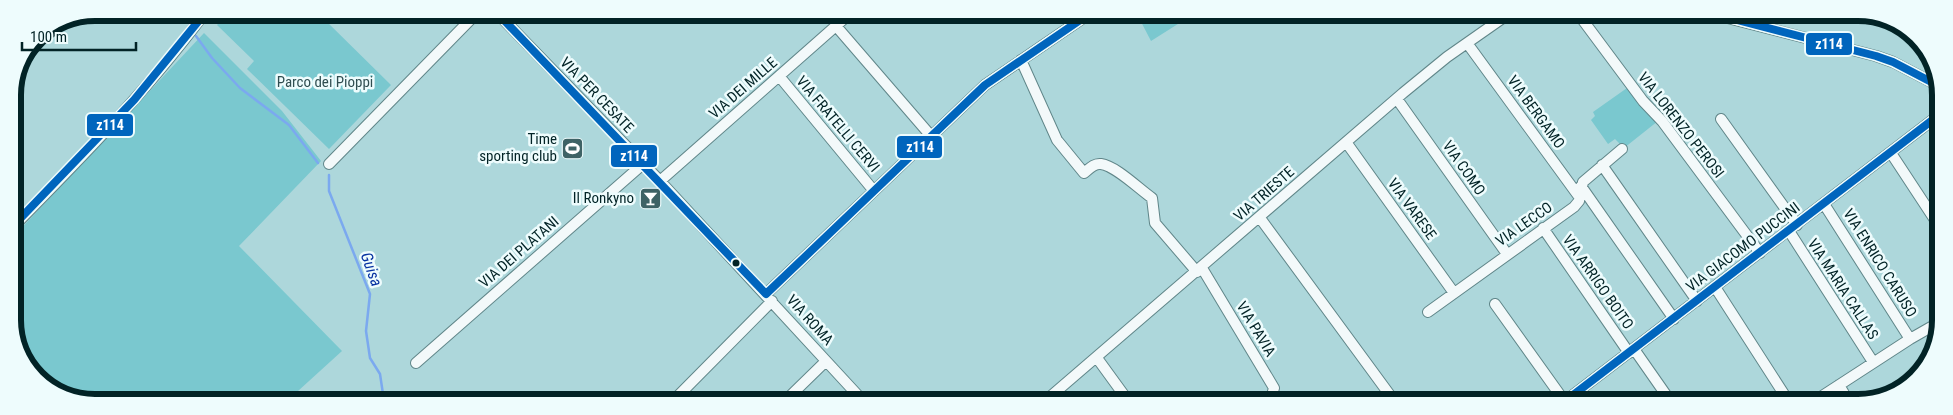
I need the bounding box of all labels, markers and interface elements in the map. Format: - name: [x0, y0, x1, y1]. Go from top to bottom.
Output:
- scale bar: [22, 20, 136, 52]
- text: 100 m: [30, 28, 67, 46]
- line badge: z114: [1805, 32, 1853, 56]
- text: z114: [1815, 36, 1843, 52]
- street label: VIA PER CESATE: [556, 53, 638, 137]
- street label: VIA DEI MILLE: [705, 54, 781, 122]
- street label: VIA LORENZO PEROSI: [1634, 69, 1728, 181]
- street label: VIA FRATELLI CERVI: [793, 72, 883, 176]
- street label: VIA BERGAMO: [1503, 72, 1569, 152]
- park label: Parco dei Pioppi: [277, 73, 373, 91]
- line badge: z114: [86, 113, 134, 137]
- text: z114: [96, 117, 124, 133]
- place label: Time sporting club: [479, 130, 557, 165]
- line badge: z114: [896, 135, 943, 159]
- sports icon: Time sporting club: [561, 136, 585, 160]
- street label: VIA COMO: [1439, 137, 1489, 199]
- text: z114: [906, 139, 934, 155]
- line badge: z114: [610, 144, 658, 168]
- text: z114: [620, 148, 648, 164]
- street label: VIA TRIESTE: [1230, 163, 1298, 225]
- street label: VIA VARESE: [1384, 175, 1440, 243]
- bar icon: Il Ronkyno: [638, 186, 662, 210]
- place label: Il Ronkyno: [573, 189, 634, 207]
- street label: VIA LECCO: [1492, 198, 1556, 250]
- street label: VIA GIACOMO PUCCINI: [1683, 198, 1803, 296]
- street label: VIA ENRICO CARUSO: [1839, 206, 1921, 320]
- street label: VIA DEI PLATANI: [475, 212, 563, 292]
- street label: VIA ARRIGO BOITO: [1559, 231, 1637, 333]
- street label: VIA MARIA CALLAS: [1804, 235, 1882, 343]
- water label: Guisa: [357, 250, 386, 289]
- unlabelled marker: [731, 258, 741, 268]
- street label: VIA ROMA: [783, 291, 837, 349]
- street label: VIA PAVIA: [1233, 298, 1280, 360]

